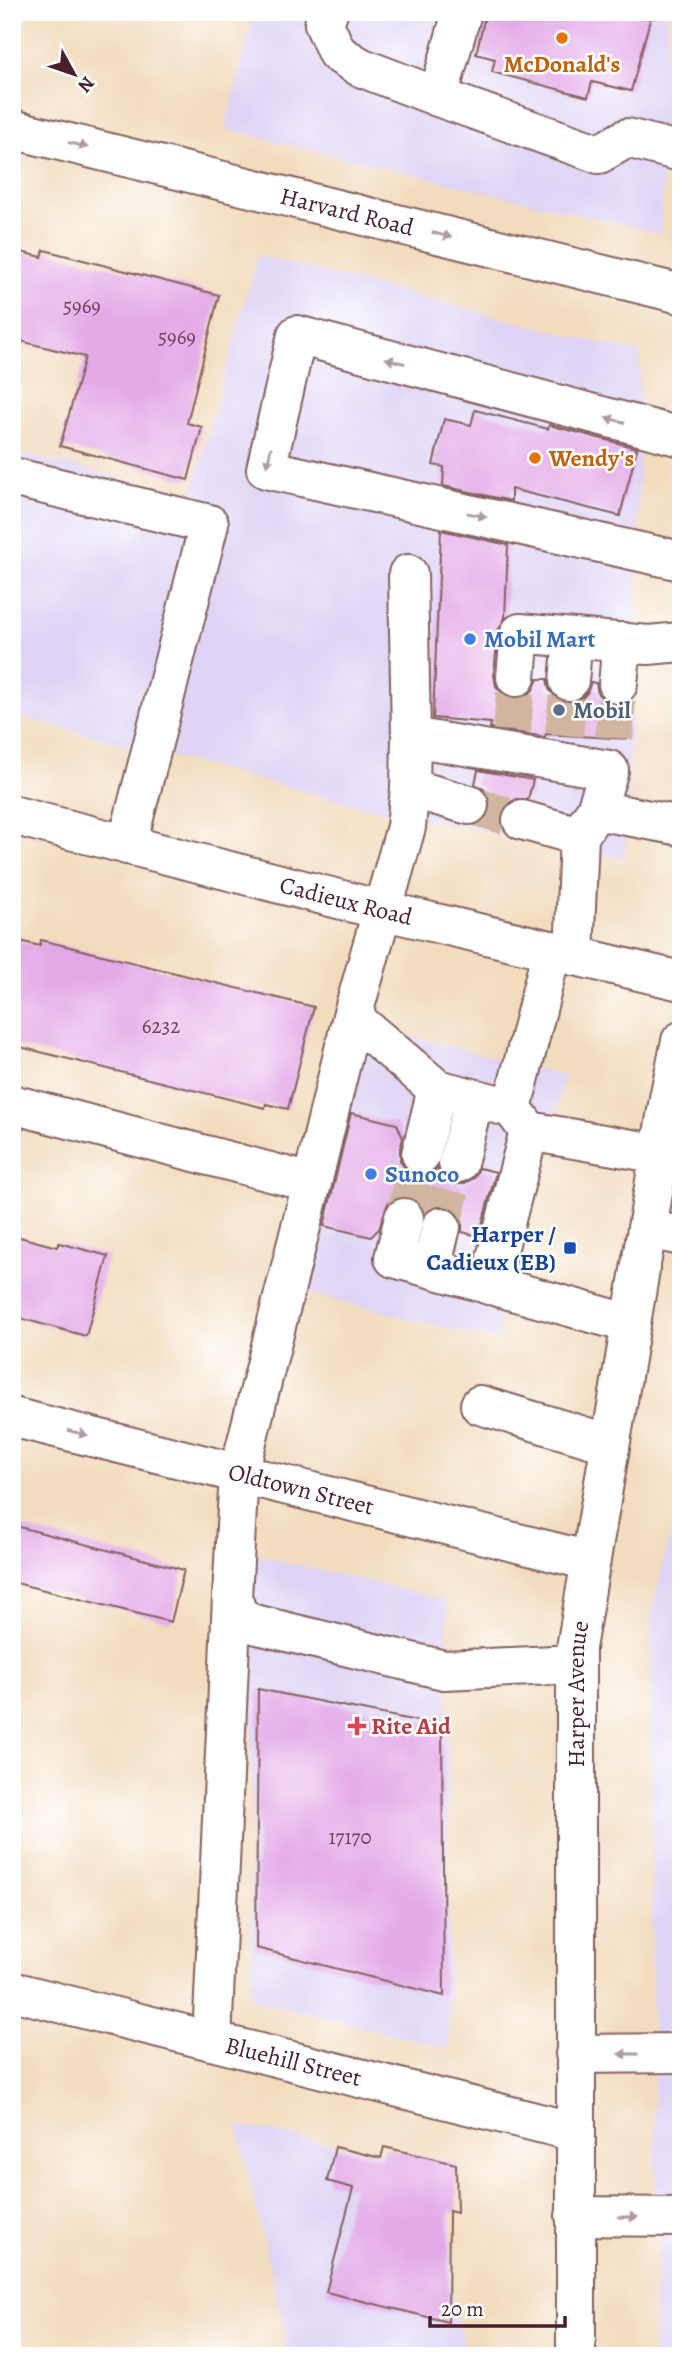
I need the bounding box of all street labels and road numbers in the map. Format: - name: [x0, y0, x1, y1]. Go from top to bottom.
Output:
- street label: Harvard Road: [277, 180, 417, 244]
- street label: Cadieux Road: [276, 869, 416, 933]
- street label: Oldtown Street: [225, 1456, 377, 1523]
- street label: Harper Avenue: [560, 1618, 596, 1767]
- street label: Bluehill Street: [222, 2029, 365, 2094]

